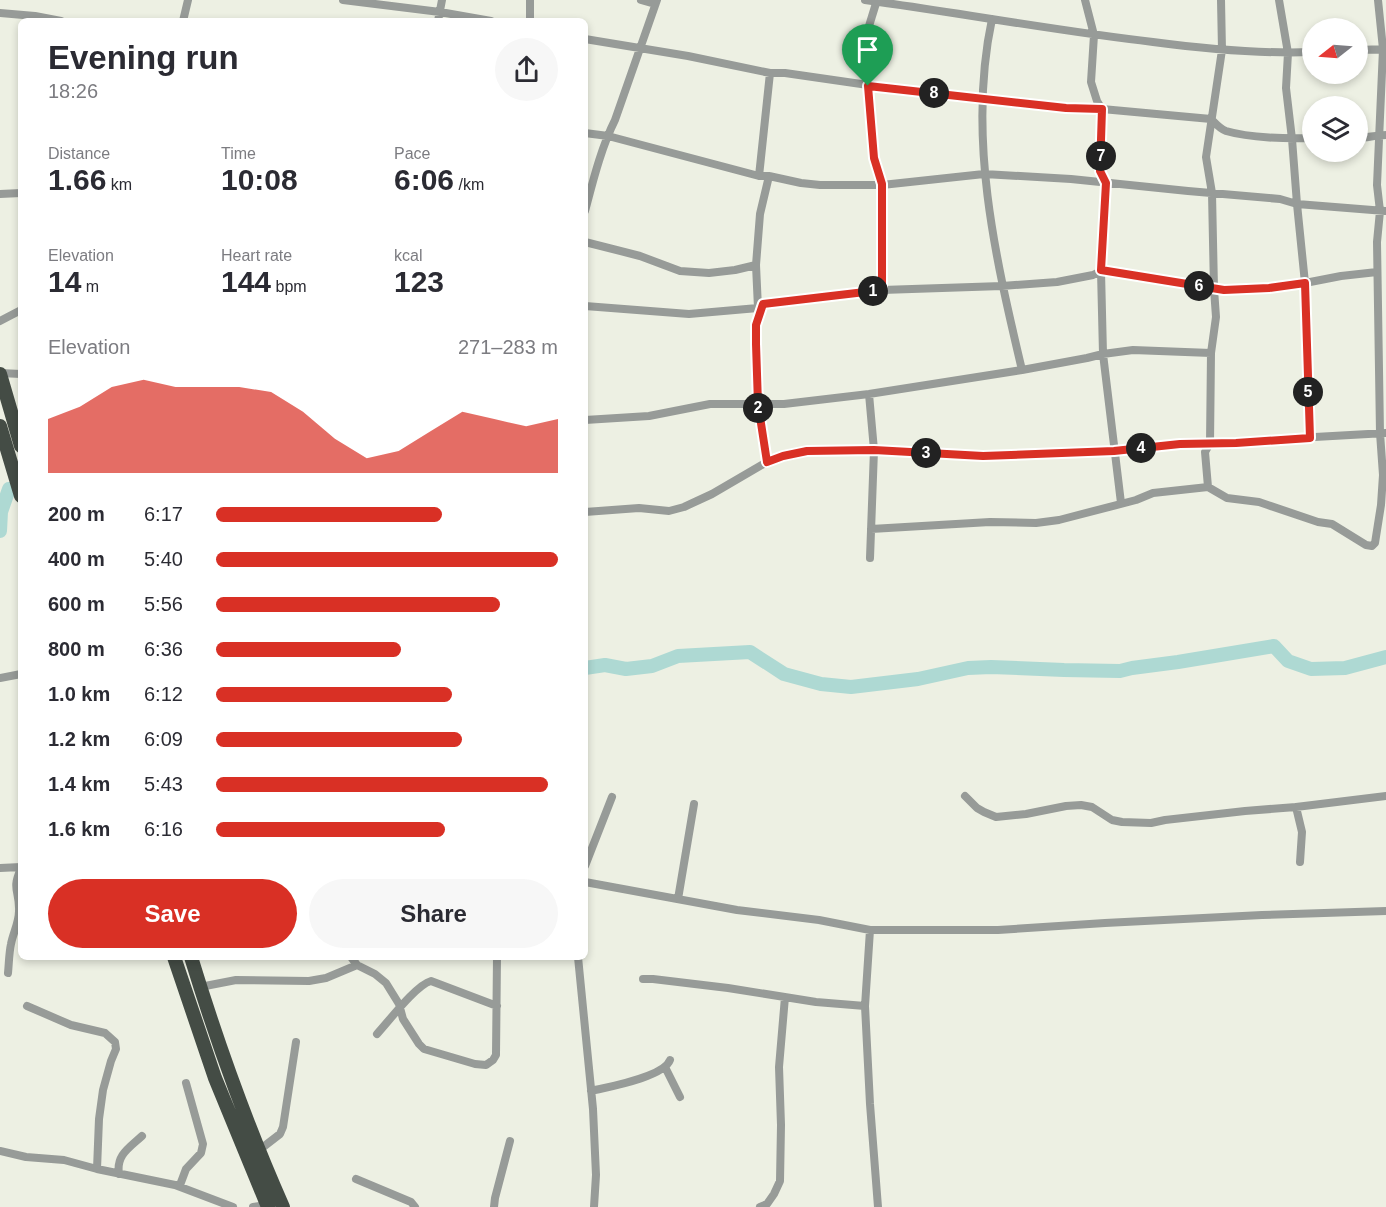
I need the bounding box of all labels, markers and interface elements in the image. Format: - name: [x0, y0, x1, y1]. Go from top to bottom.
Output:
- north arrow: [1302, 18, 1368, 84]
- map controls: [1302, 18, 1368, 162]
- pin: [842, 24, 893, 86]
- icon: arrive: [851, 33, 884, 66]
- button: share: [495, 38, 558, 101]
- text: Evening run: [48, 39, 239, 76]
- pin: 8: [919, 78, 949, 108]
- text: 18:26: [48, 80, 98, 102]
- text: 8: [930, 84, 938, 101]
- button: layers: [1302, 96, 1368, 162]
- pin: 7: [1086, 141, 1116, 171]
- text: Distance: [48, 145, 110, 162]
- text: Time: [221, 145, 256, 162]
- text: Pace: [394, 145, 430, 162]
- text: 7: [1097, 147, 1105, 164]
- text: 1.66: [48, 163, 106, 196]
- text: 10:08: [221, 163, 298, 196]
- text: 6:06: [394, 163, 454, 196]
- text: km: [106, 176, 132, 193]
- text: /km: [454, 176, 484, 193]
- text: Elevation: [48, 247, 114, 264]
- text: Heart rate: [221, 247, 292, 264]
- text: kcal: [394, 247, 422, 264]
- text: 14: [48, 265, 81, 298]
- text: 144: [221, 265, 271, 298]
- text: 123: [394, 265, 444, 298]
- pin: 6: [1184, 271, 1214, 301]
- pin: 1: [858, 276, 888, 306]
- text: 6: [1195, 277, 1203, 294]
- text: m: [81, 278, 99, 295]
- text: bpm: [271, 278, 307, 295]
- text: 1: [869, 282, 877, 299]
- text: Elevation: [48, 336, 130, 358]
- text: 271–283 m: [458, 336, 558, 358]
- pin: 5: [1293, 377, 1323, 407]
- text: 5: [1304, 383, 1312, 400]
- pin: 2: [743, 393, 773, 423]
- text: 2: [754, 399, 762, 416]
- pin: 4: [1126, 433, 1156, 463]
- pin: 3: [911, 438, 941, 468]
- text: 4: [1137, 439, 1145, 456]
- text: 3: [922, 444, 930, 461]
- text: 200 m: [48, 503, 105, 525]
- text: 6:17: [144, 503, 183, 525]
- text: 400 m: [48, 548, 105, 570]
- text: 5:40: [144, 548, 183, 570]
- text: 600 m: [48, 593, 105, 615]
- text: 5:56: [144, 593, 183, 615]
- text: 800 m: [48, 638, 105, 660]
- text: 6:36: [144, 638, 183, 660]
- text: 1.0 km: [48, 683, 110, 705]
- text: 6:12: [144, 683, 183, 705]
- text: 1.2 km: [48, 728, 110, 750]
- text: 6:09: [144, 728, 183, 750]
- text: 1.4 km: [48, 773, 110, 795]
- text: 5:43: [144, 773, 183, 795]
- text: 1.6 km: [48, 818, 110, 840]
- text: 6:16: [144, 818, 183, 840]
- button: Save: [48, 879, 297, 948]
- button: Share: [309, 879, 558, 948]

